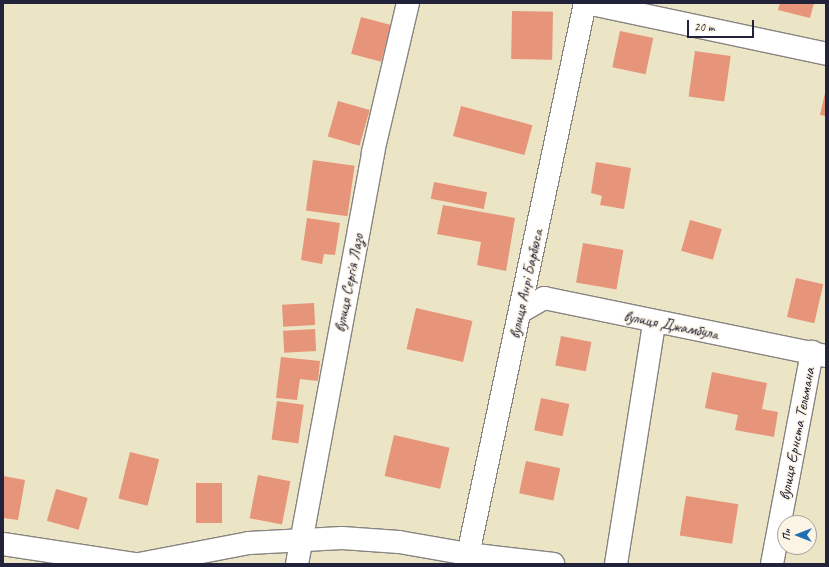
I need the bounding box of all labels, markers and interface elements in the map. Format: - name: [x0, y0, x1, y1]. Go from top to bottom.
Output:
- scale bar: [689, 12, 756, 38]
- text: 20 m: [694, 19, 714, 35]
- street label: вулиця Анрі Барбюса: [505, 228, 547, 340]
- street label: вулиця Сергія Лазо: [330, 232, 368, 334]
- street label: вулиця Джамбула: [622, 306, 720, 344]
- street label: вулиця Ернста Тельмана: [775, 367, 819, 501]
- north arrow: [777, 515, 817, 555]
- text: Пн: [779, 529, 793, 541]

